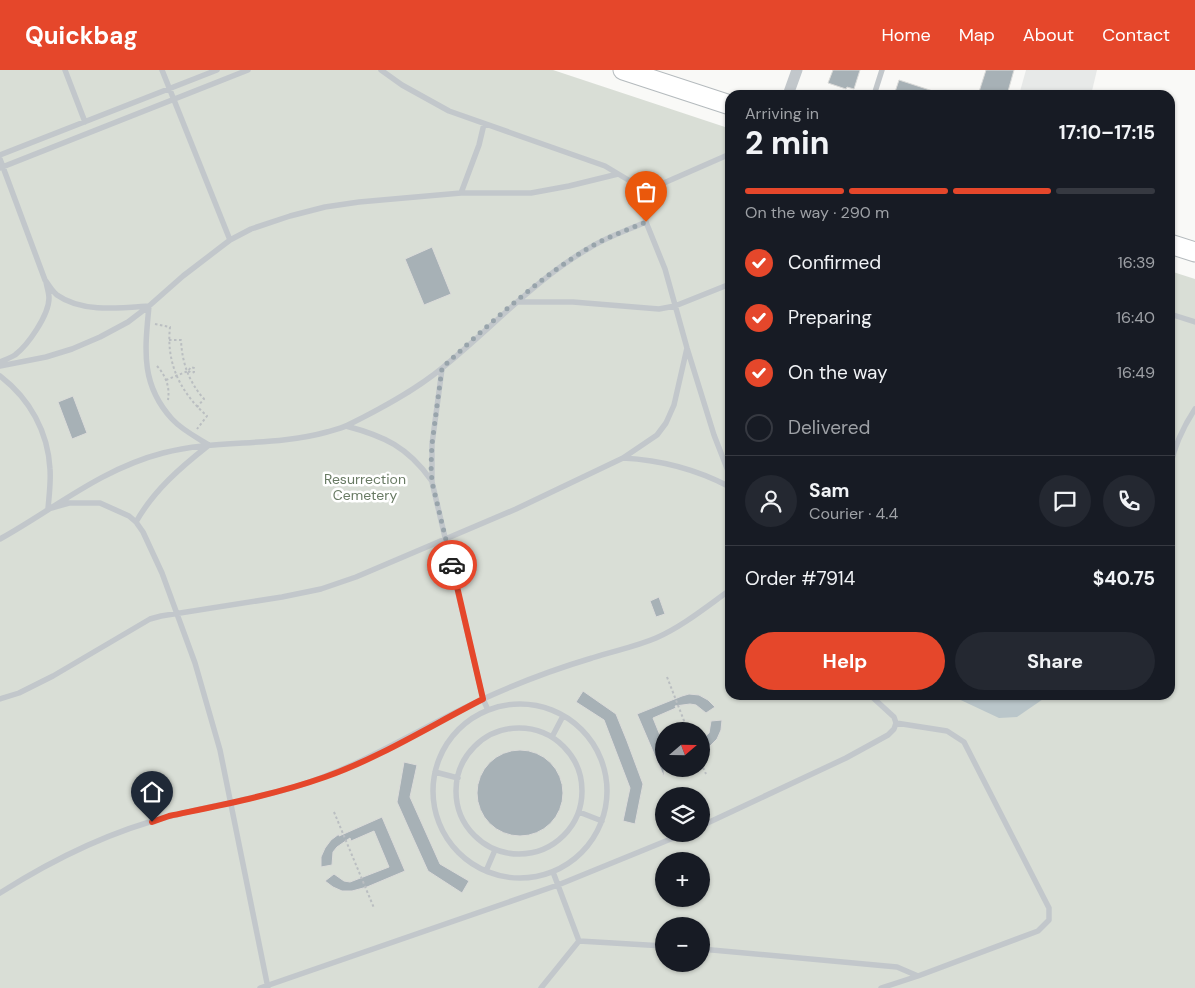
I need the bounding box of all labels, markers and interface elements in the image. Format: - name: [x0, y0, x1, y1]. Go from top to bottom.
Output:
- text: Quickbag: [25, 20, 138, 51]
- text: Home: [881, 23, 931, 47]
- text: Map: [959, 23, 995, 47]
- text: About: [1023, 23, 1074, 47]
- text: Contact: [1102, 23, 1170, 47]
- text: Arriving in: [745, 103, 819, 124]
- text: 17:10–17:15: [1059, 120, 1155, 145]
- text: 2 min: [745, 122, 830, 164]
- pin: [625, 171, 667, 222]
- icon: bag: [632, 178, 660, 206]
- text: On the way · 290 m: [745, 202, 889, 223]
- icon: check: [745, 249, 773, 277]
- text: Confirmed: [788, 250, 881, 275]
- text: 16:39: [1118, 252, 1155, 273]
- icon: check: [745, 304, 773, 332]
- text: Preparing: [788, 305, 872, 330]
- text: 16:40: [1116, 307, 1155, 328]
- icon: check: [745, 359, 773, 387]
- text: On the way: [788, 360, 888, 385]
- text: 16:49: [1117, 362, 1155, 383]
- text: Delivered: [788, 415, 870, 440]
- park label: Resurrection Cemetery: [324, 470, 406, 504]
- button: person: [745, 475, 797, 527]
- button: chat: [1039, 475, 1091, 527]
- button: phone: [1103, 475, 1155, 527]
- text: Sam: [809, 478, 850, 503]
- text: Courier · 4.4: [809, 503, 898, 524]
- courier: [427, 540, 477, 590]
- icon: car: [438, 551, 466, 579]
- text: Order #7914: [745, 566, 855, 591]
- text: $40.75: [1093, 566, 1155, 591]
- button: Help: [745, 632, 945, 690]
- button: Share: [955, 632, 1155, 690]
- north arrow: [655, 722, 710, 778]
- map controls: [655, 722, 710, 972]
- pin: [131, 771, 173, 822]
- icon: home: [138, 778, 166, 806]
- button: layers: [655, 787, 710, 842]
- button: +: [655, 852, 710, 907]
- button: −: [655, 917, 710, 972]

